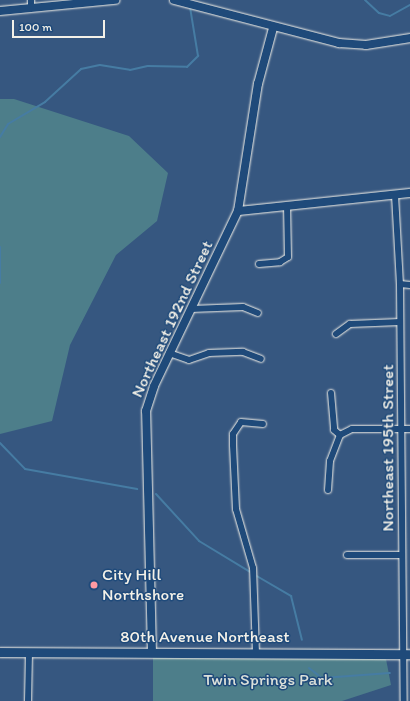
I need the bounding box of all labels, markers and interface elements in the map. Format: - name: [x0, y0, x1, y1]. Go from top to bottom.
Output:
- scale bar: [14, 12, 107, 38]
- text: 100 m: [19, 20, 52, 34]
- street label: Northeast 192nd Street: [127, 238, 217, 400]
- street label: Northeast 195th Street: [378, 365, 398, 531]
- place label: City Hill Northshore: [102, 565, 184, 605]
- marker: City Hill Northshore: [89, 580, 99, 590]
- street label: 80th Avenue Northeast: [121, 627, 289, 647]
- park label: Twin Springs Park: [203, 670, 333, 690]

